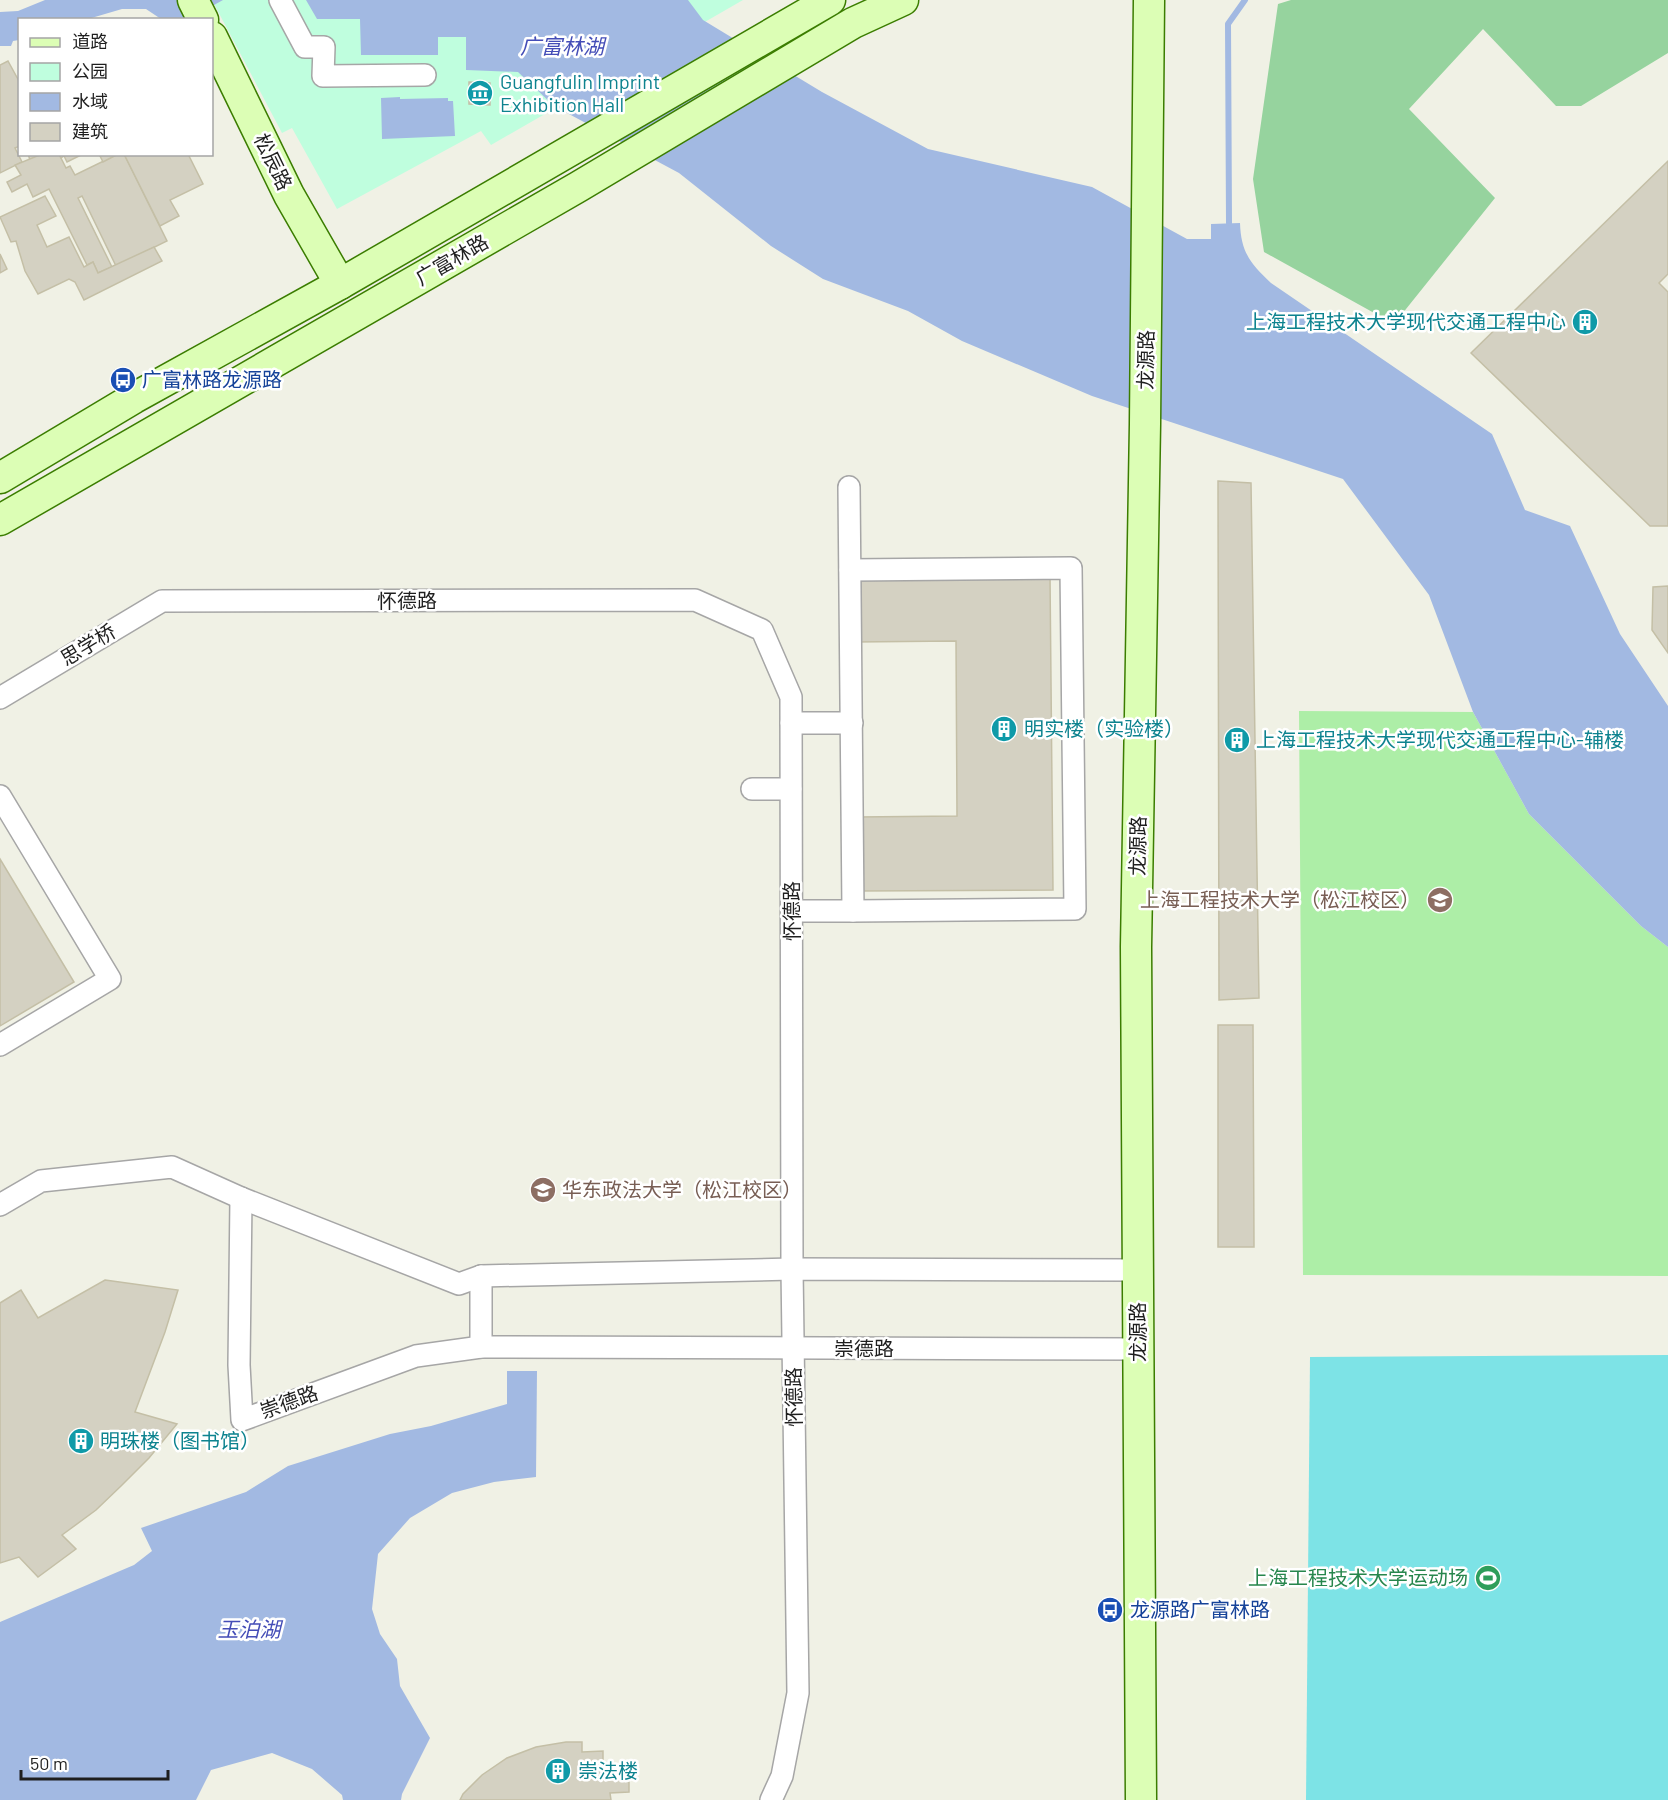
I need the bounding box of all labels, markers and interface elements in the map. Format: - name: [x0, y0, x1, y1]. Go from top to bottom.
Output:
- legend: [18, 18, 213, 156]
- text: 道路: [72, 30, 108, 52]
- water label: 广富林湖: [520, 33, 607, 58]
- text: 公园: [72, 60, 108, 82]
- place label: Guangfulin Imprint Exhibition Hall: [500, 69, 660, 116]
- museum icon: Guangfulin Imprint Exhibition Hall: [465, 78, 495, 108]
- text: 水域: [72, 90, 108, 112]
- text: 建筑: [72, 120, 108, 142]
- street label: 松辰路: [250, 129, 298, 194]
- street label: 广富林路: [411, 229, 492, 290]
- building icon: 上海工程技术大学现代交通工程中心: [1570, 307, 1600, 337]
- place label: 上海工程技术大学现代交通工程中心: [1246, 309, 1566, 333]
- street label: 龙源路: [1132, 330, 1158, 390]
- bus stop icon: 广富林路龙源路: [108, 365, 138, 395]
- place label: 广富林路龙源路: [142, 367, 282, 391]
- street label: 怀德路: [377, 588, 437, 612]
- street label: 思学桥: [56, 618, 119, 670]
- building icon: 明实楼（实验楼）: [989, 714, 1019, 744]
- place label: 明实楼（实验楼）: [1024, 716, 1184, 740]
- building icon: 上海工程技术大学现代交通工程中心-辅楼: [1222, 725, 1252, 755]
- place label: 上海工程技术大学现代交通工程中心-辅楼: [1256, 727, 1624, 751]
- street label: 龙源路: [1124, 816, 1150, 876]
- street label: 怀德路: [779, 881, 803, 941]
- school or university icon: 上海工程技术大学（松江校区）: [1425, 885, 1455, 915]
- place label: 上海工程技术大学（松江校区）: [1140, 887, 1420, 911]
- school or university icon: 华东政法大学（松江校区）: [528, 1175, 558, 1205]
- place label: 华东政法大学（松江校区）: [562, 1177, 802, 1201]
- street label: 龙源路: [1125, 1302, 1149, 1362]
- street label: 崇德路: [834, 1336, 894, 1360]
- street label: 怀德路: [780, 1367, 806, 1427]
- street label: 崇德路: [256, 1380, 321, 1423]
- building icon: 明珠楼（图书馆）: [66, 1426, 96, 1456]
- place label: 明珠楼（图书馆）: [100, 1428, 260, 1452]
- sports icon: 上海工程技术大学运动场: [1473, 1563, 1503, 1593]
- place label: 上海工程技术大学运动场: [1248, 1565, 1468, 1589]
- bus stop icon: 龙源路广富林路: [1095, 1595, 1125, 1625]
- place label: 龙源路广富林路: [1130, 1597, 1270, 1621]
- water label: 玉泊湖: [218, 1616, 283, 1641]
- scale bar: [21, 1743, 168, 1781]
- text: 50 m: [30, 1752, 68, 1774]
- building icon: 崇法楼: [543, 1756, 573, 1786]
- place label: 崇法楼: [578, 1758, 638, 1782]

